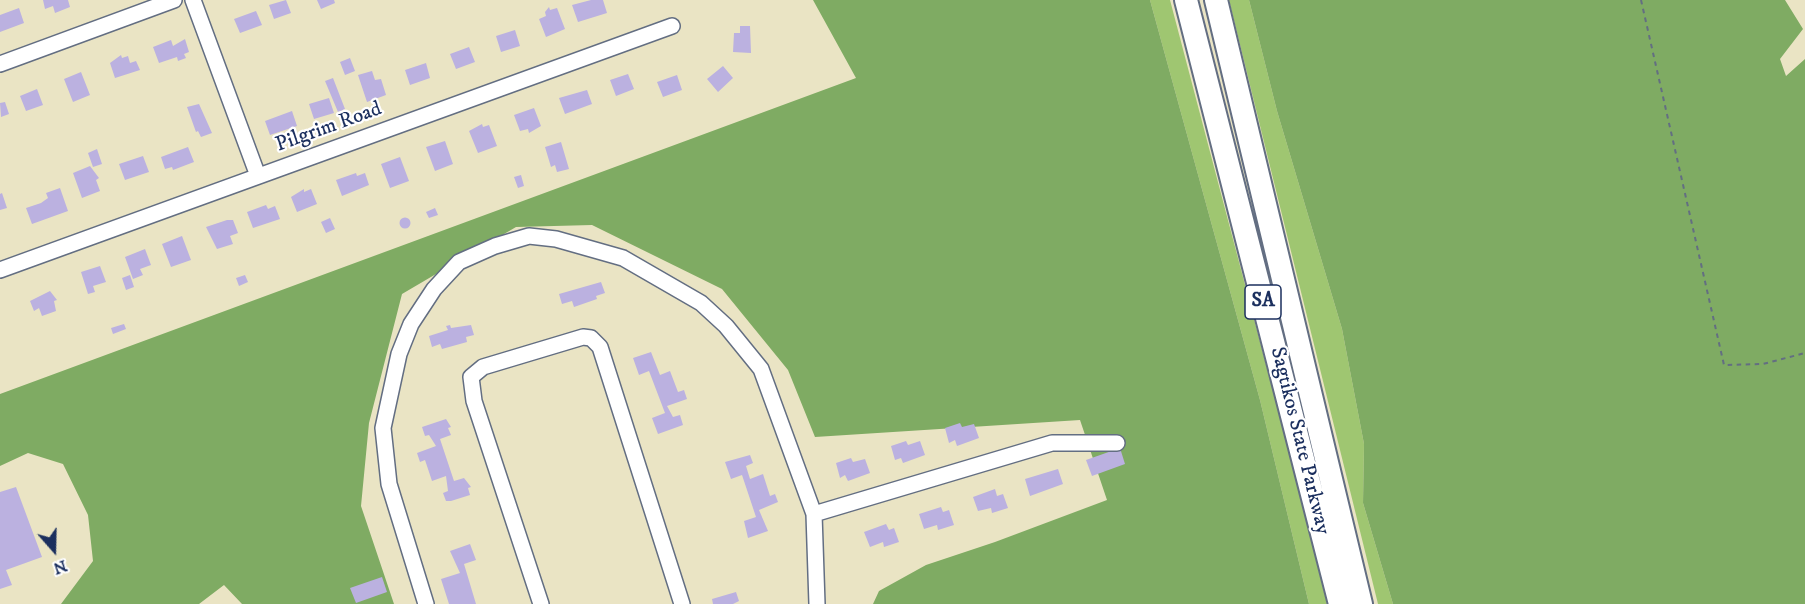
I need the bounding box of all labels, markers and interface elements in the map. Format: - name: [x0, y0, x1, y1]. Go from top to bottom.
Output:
- street label: Pilgrim Road: [272, 97, 386, 159]
- road number: SA: [1245, 285, 1281, 319]
- street label: Sagtikos State Parkway: [1264, 345, 1334, 537]
- north arrow: [24, 520, 84, 580]
- text: N: [51, 555, 70, 579]

